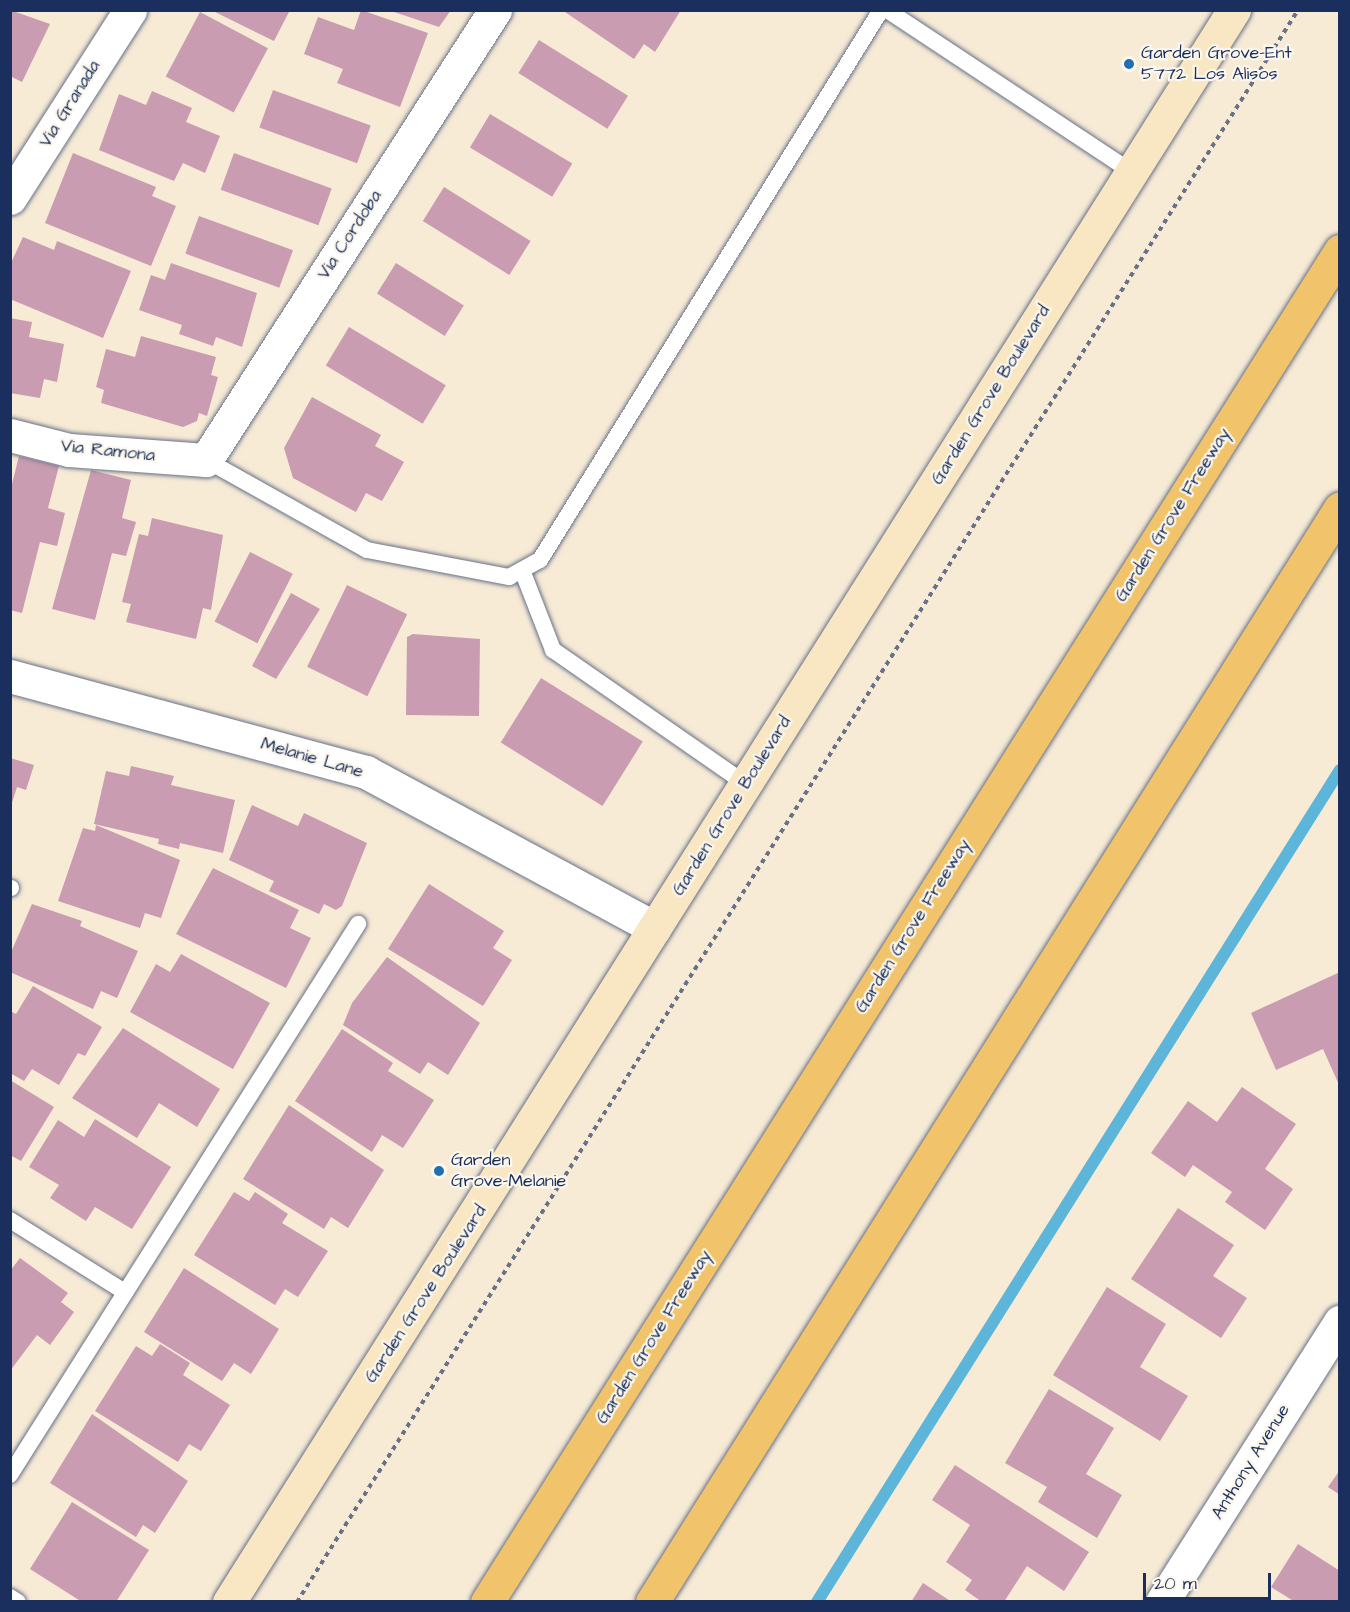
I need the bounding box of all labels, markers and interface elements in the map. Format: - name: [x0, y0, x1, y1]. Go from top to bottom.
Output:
- place label: Garden Grove-Ent 5772 Los Alisos: [1141, 43, 1292, 86]
- street label: Via Granada: [35, 57, 105, 151]
- marker: Garden Grove-Ent 5772 Los Alisos: [1122, 57, 1136, 71]
- street label: Via Cordoba: [313, 186, 387, 284]
- street label: Garden Grove Boulevard: [927, 301, 1055, 489]
- street label: Garden Grove Freeway: [1111, 424, 1235, 606]
- street label: Via Ramona: [60, 435, 156, 467]
- street label: Garden Grove Boulevard: [668, 712, 796, 900]
- street label: Melanie Lane: [258, 733, 366, 783]
- street label: Garden Grove Freeway: [851, 835, 975, 1017]
- place label: Garden Grove-Melanie: [451, 1150, 566, 1192]
- marker: Garden Grove-Melanie: [432, 1164, 446, 1178]
- street label: Garden Grove Boulevard: [360, 1201, 492, 1387]
- street label: Garden Grove Freeway: [592, 1246, 716, 1428]
- street label: Anthony Avenue: [1207, 1401, 1295, 1523]
- scale bar: [1146, 1561, 1274, 1599]
- text: 20 m: [1154, 1571, 1197, 1596]

